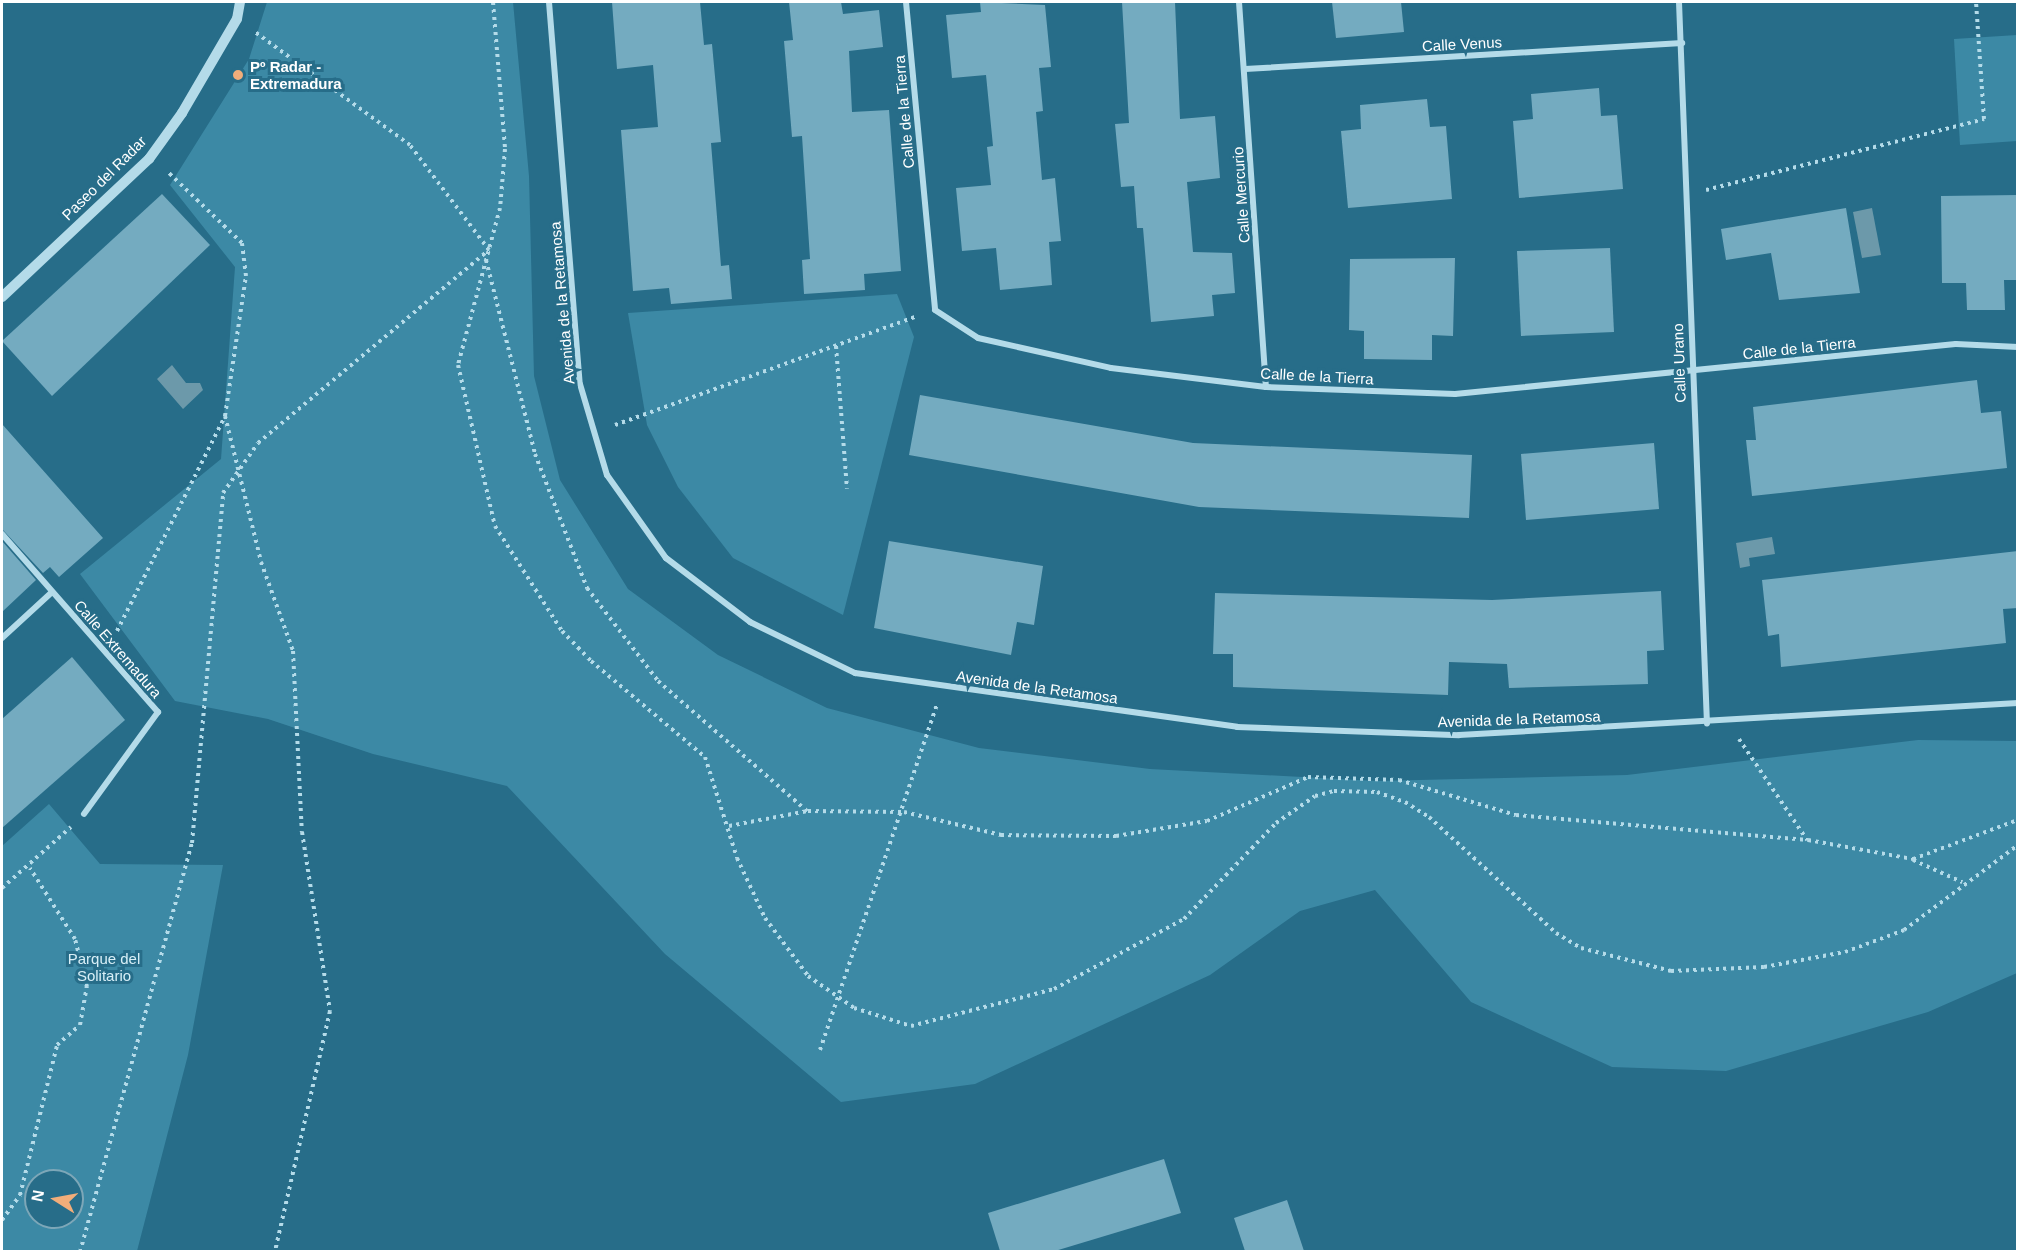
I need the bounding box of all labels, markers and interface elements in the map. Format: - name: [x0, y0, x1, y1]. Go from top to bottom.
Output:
- street label: Calle Venus: [1422, 33, 1502, 55]
- street label: Calle de la Tierra: [890, 55, 918, 169]
- place label: Pº Radar - Extremadura: [250, 57, 342, 92]
- marker: Pº Radar - Extremadura: [231, 68, 245, 82]
- street label: Paseo del Radar: [58, 132, 150, 224]
- street label: Calle Mercurio: [1229, 146, 1253, 244]
- street label: Avenida de la Retamosa: [546, 221, 578, 385]
- street label: Calle Urano: [1669, 323, 1689, 403]
- street label: Calle de la Tierra: [1742, 333, 1856, 363]
- street label: Calle de la Tierra: [1260, 364, 1374, 388]
- street label: Calle Extremadura: [70, 596, 166, 702]
- street label: Avenida de la Retamosa: [955, 667, 1119, 707]
- street label: Avenida de la Retamosa: [1437, 707, 1601, 731]
- park label: Parque del Solitario: [68, 949, 140, 984]
- north arrow: [24, 1169, 84, 1229]
- text: N: [28, 1189, 47, 1203]

